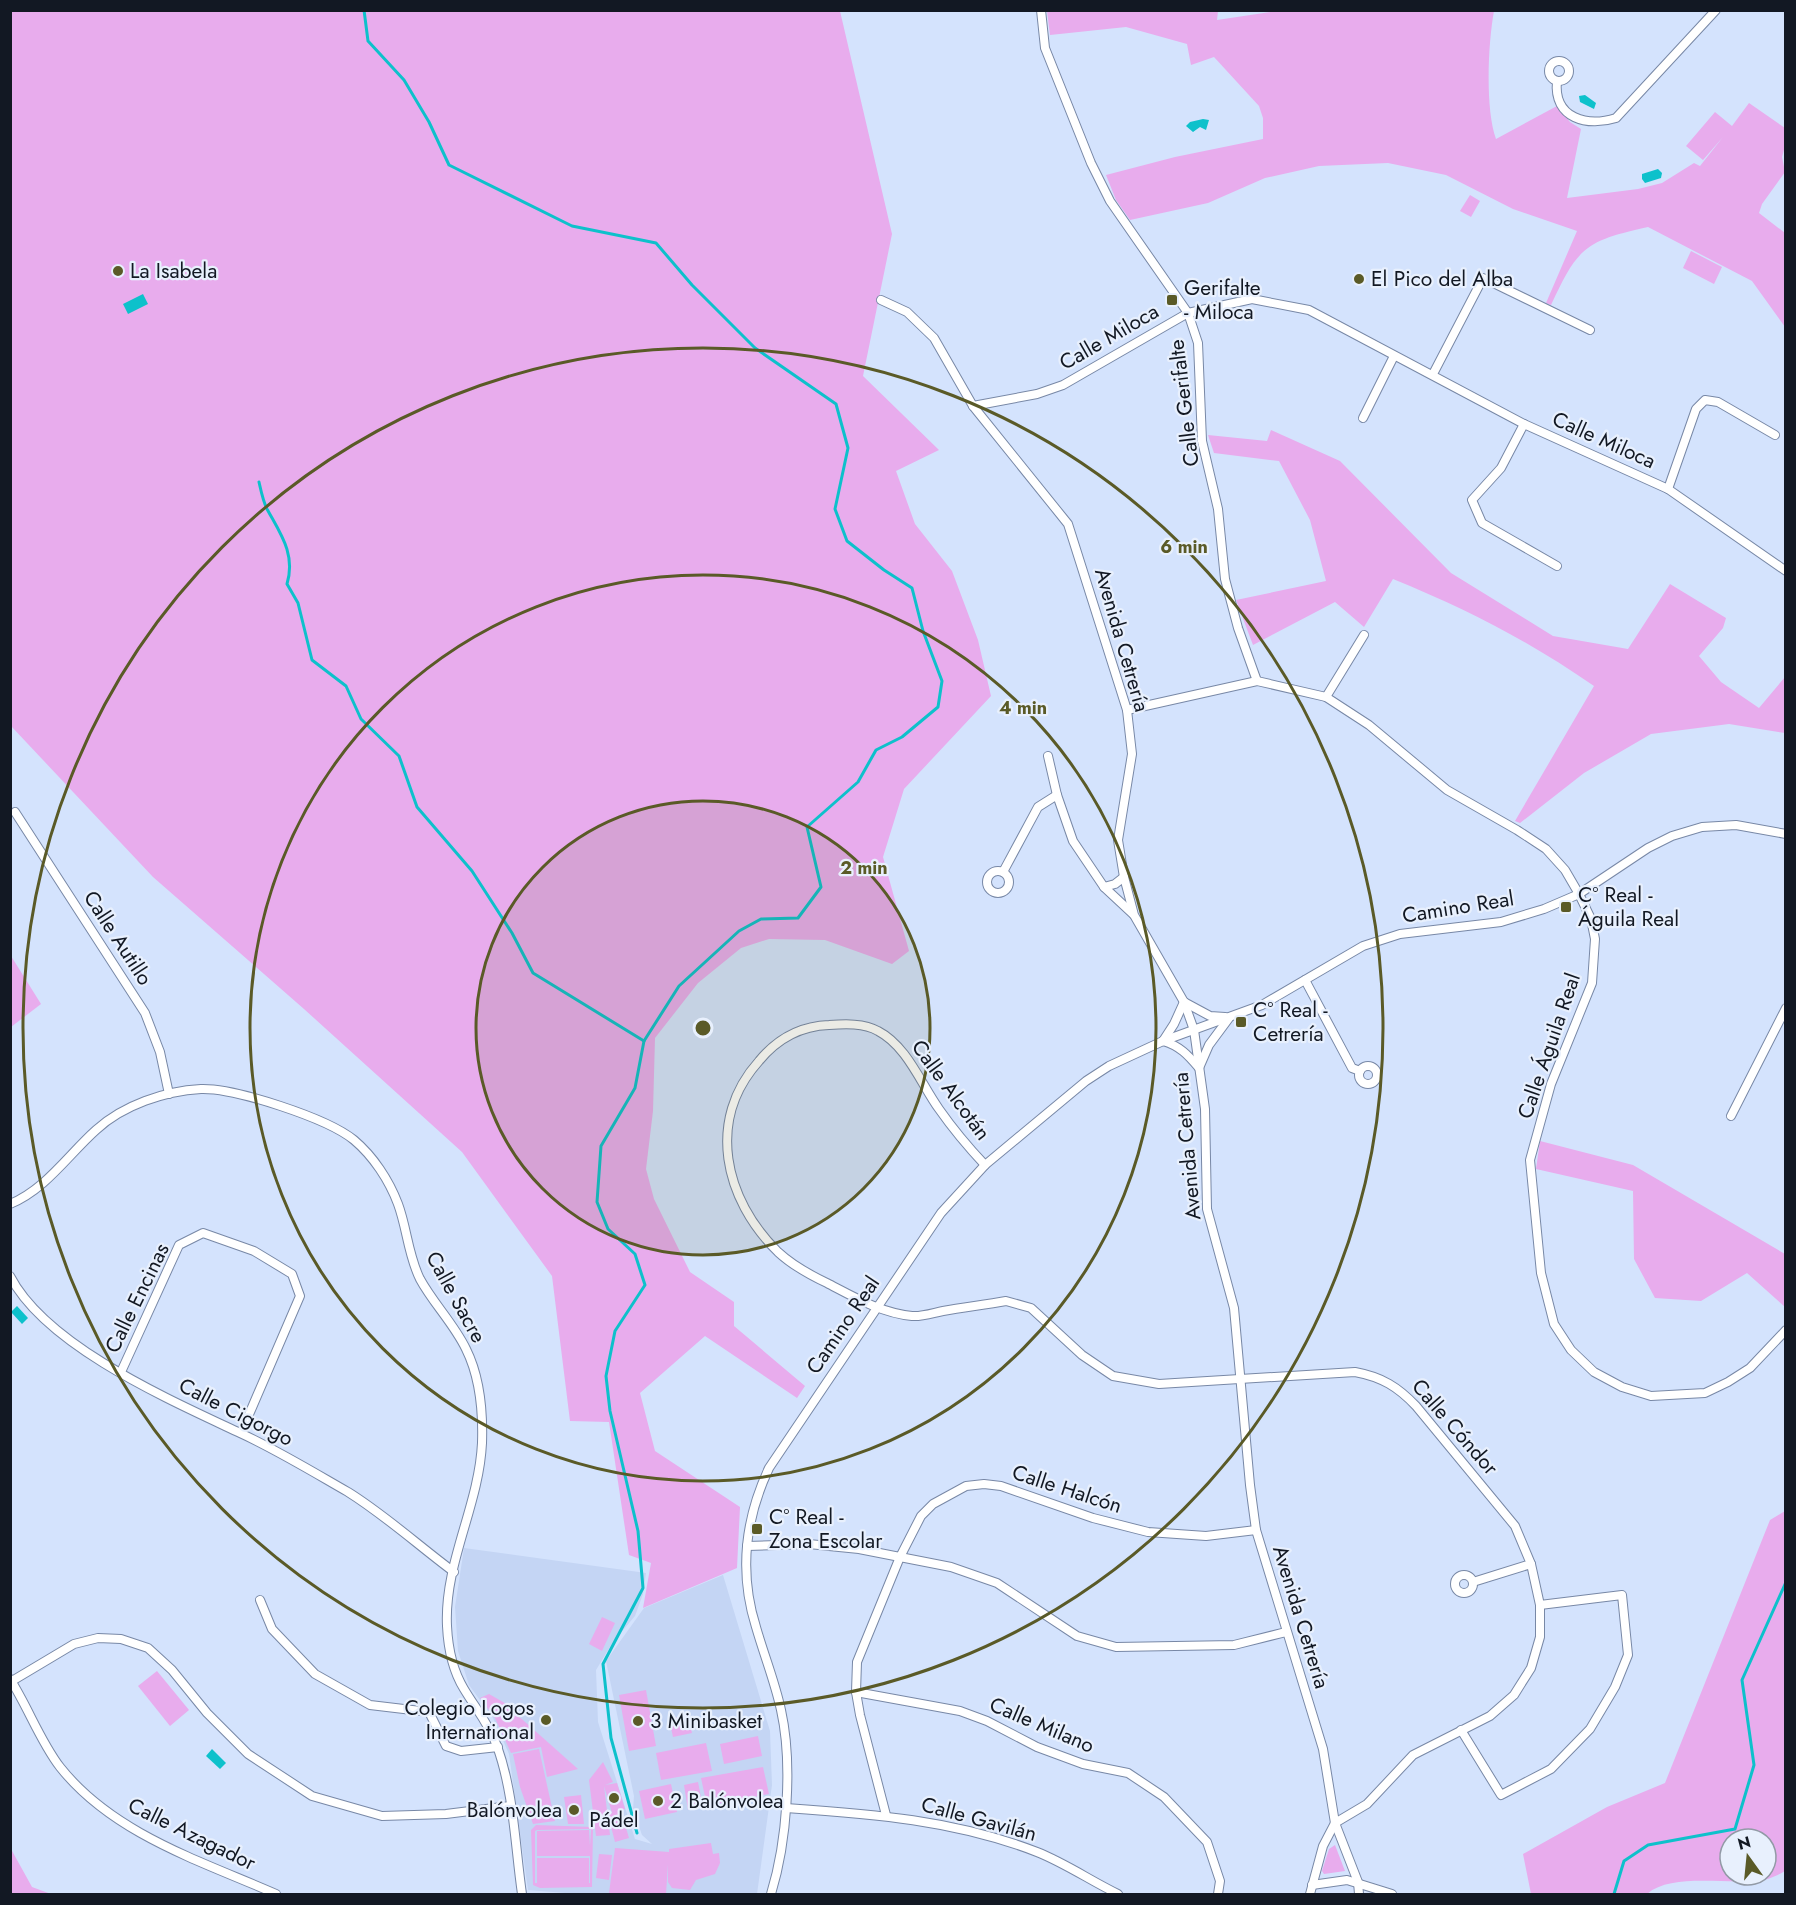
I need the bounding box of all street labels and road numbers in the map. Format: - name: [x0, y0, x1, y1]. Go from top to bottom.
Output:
- street label: Calle Miloca: [1054, 296, 1164, 378]
- street label: Calle Gerifalte: [1161, 338, 1207, 468]
- street label: Calle Miloca: [1548, 404, 1660, 476]
- street label: Avenida Cetrería: [1087, 565, 1157, 715]
- street label: Camino Real: [1400, 883, 1516, 931]
- street label: Calle Autillo: [76, 885, 160, 991]
- street label: Calle Águila Real: [1510, 969, 1588, 1123]
- street label: Calle Alcotán: [904, 1034, 998, 1146]
- street label: Avenida Cetrería: [1166, 1071, 1208, 1221]
- street label: Calle Encinas: [97, 1238, 177, 1358]
- street label: Calle Sacre: [418, 1246, 494, 1348]
- street label: Camino Real: [799, 1270, 887, 1380]
- street label: Calle Cigorgo: [174, 1370, 298, 1454]
- street label: Calle Cóndor: [1405, 1372, 1506, 1482]
- street label: Calle Halcón: [1008, 1457, 1126, 1521]
- street label: Avenida Cetrería: [1265, 1542, 1337, 1692]
- street label: Calle Milano: [985, 1689, 1099, 1761]
- street label: Calle Gavilán: [918, 1789, 1040, 1849]
- street label: Calle Azagador: [123, 1790, 262, 1878]

